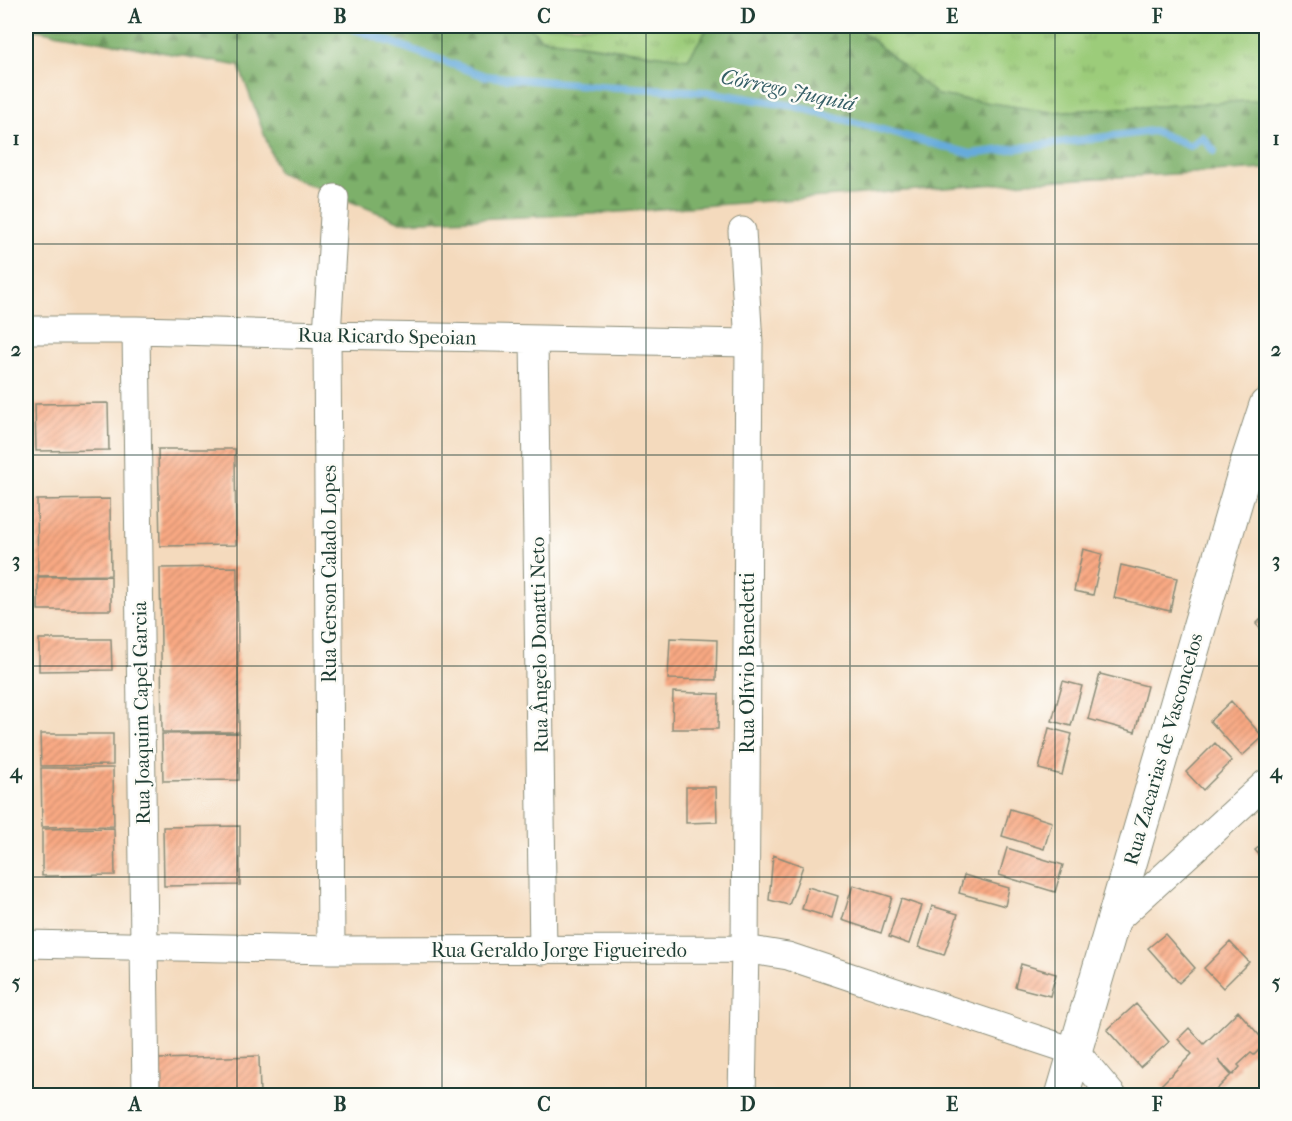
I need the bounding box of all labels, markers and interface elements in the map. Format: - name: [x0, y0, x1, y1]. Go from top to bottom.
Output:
- text: A: [127, 5, 143, 28]
- text: B: [333, 5, 347, 28]
- text: C: [537, 5, 551, 28]
- text: D: [740, 5, 756, 28]
- text: E: [946, 5, 958, 28]
- text: F: [1151, 5, 1163, 28]
- water label: Córrego Juquiá: [719, 64, 859, 116]
- text: 1: [12, 127, 20, 150]
- text: 1: [1272, 127, 1280, 150]
- street label: Rua Ricardo Speoian: [297, 323, 477, 350]
- text: 2: [11, 338, 21, 361]
- text: 2: [1271, 338, 1281, 361]
- street label: Rua Gerson Calado Lopes: [318, 465, 341, 683]
- street label: Rua Ângelo Donatti Neto: [525, 537, 553, 753]
- text: 3: [12, 549, 20, 572]
- text: 3: [1272, 549, 1280, 572]
- street label: Rua Olívio Benedetti: [736, 572, 759, 754]
- street label: Rua Joaquim Capel Garcia: [128, 601, 155, 825]
- street label: Rua Zacarias de Vasconcelos: [1119, 630, 1208, 868]
- text: 4: [9, 760, 23, 784]
- text: 4: [1269, 760, 1283, 784]
- street label: Rua Geraldo Jorge Figueiredo: [431, 939, 687, 962]
- text: 5: [12, 971, 21, 994]
- text: 5: [1272, 971, 1281, 994]
- text: A: [127, 1093, 143, 1116]
- text: B: [333, 1093, 347, 1116]
- text: C: [537, 1093, 551, 1116]
- text: D: [740, 1093, 756, 1116]
- text: E: [946, 1093, 958, 1116]
- text: F: [1151, 1093, 1163, 1116]

